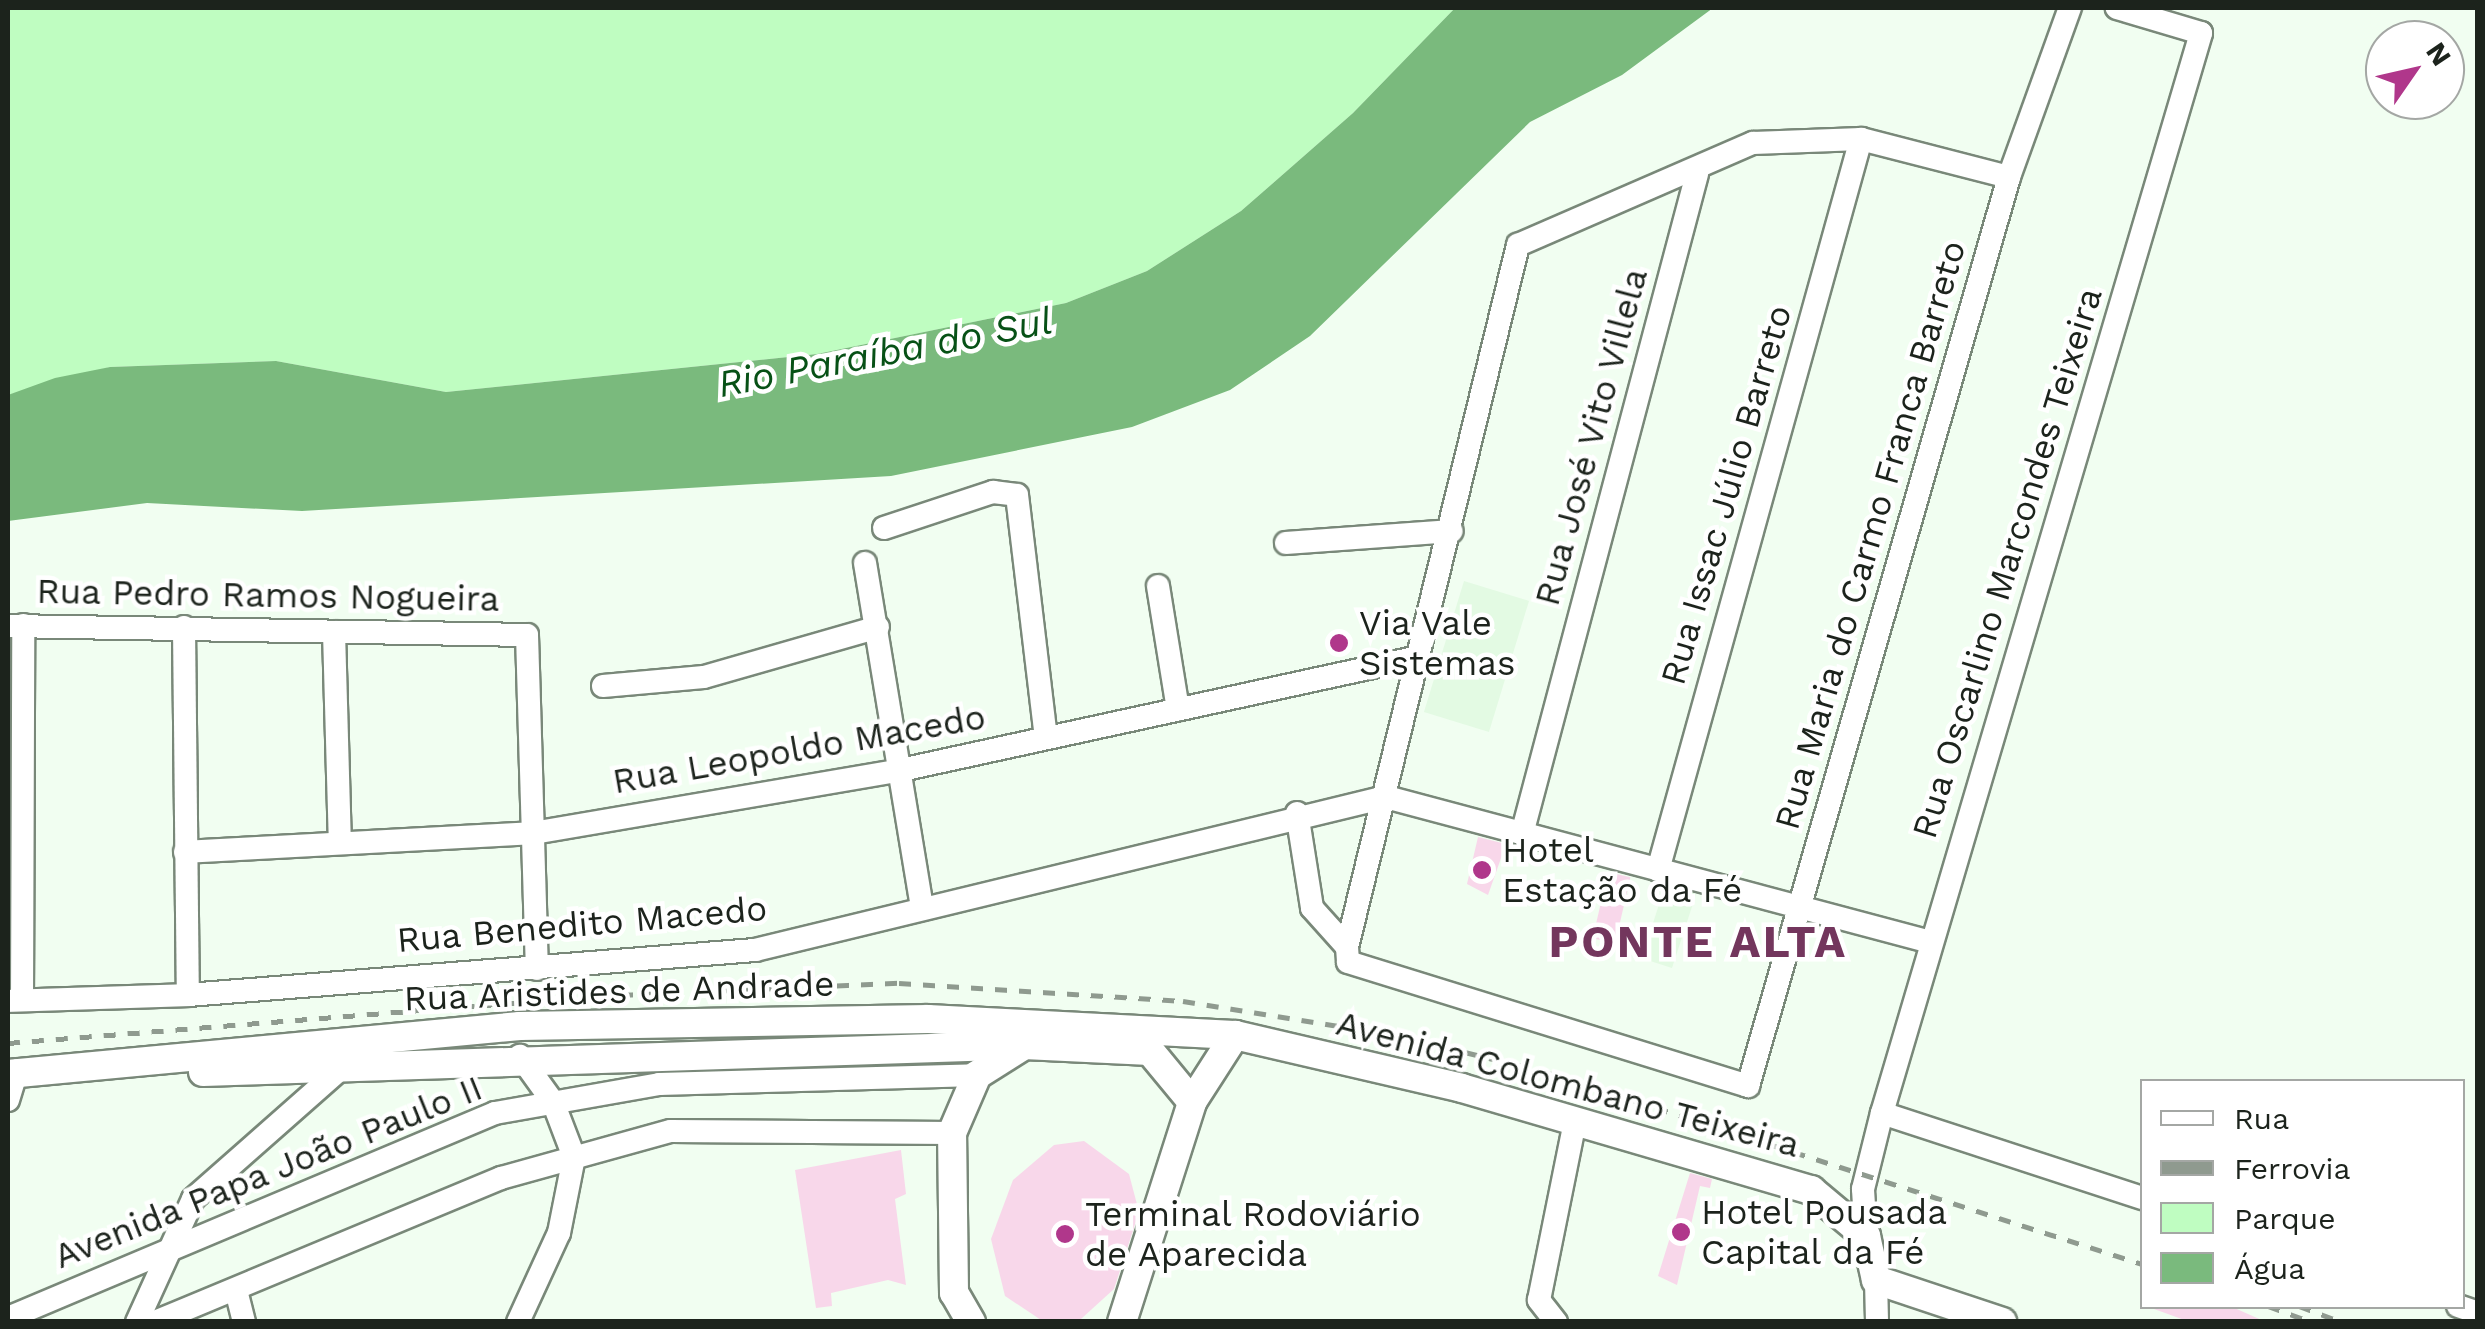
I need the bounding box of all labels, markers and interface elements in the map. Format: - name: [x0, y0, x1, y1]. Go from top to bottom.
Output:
- north arrow: [2365, 20, 2465, 120]
- text: N: [2419, 36, 2458, 72]
- street label: Rua Maria do Carmo Franca Barreto: [1765, 235, 1975, 835]
- street label: Rua José Vito Villela: [1525, 262, 1657, 612]
- street label: Rua Oscarlino Marcondes Teixeira: [1903, 282, 2111, 844]
- water label: Rio Paraíba do Sul: [714, 298, 1056, 408]
- street label: Rua Issac Júlio Barreto: [1651, 300, 1801, 690]
- street label: Rua Pedro Ramos Nogueira: [36, 570, 500, 620]
- place label: Via Vale Sistemas: [1359, 602, 1515, 684]
- marker: Via Vale Sistemas: [1328, 632, 1350, 654]
- street label: Rua Leopoldo Macedo: [609, 695, 989, 803]
- place label: Hotel Estação da Fé: [1502, 829, 1743, 911]
- marker: Hotel Estação da Fé: [1471, 859, 1493, 881]
- street label: Rua Benedito Macedo: [395, 887, 769, 961]
- district label: PONTE ALTA: [1548, 915, 1848, 969]
- street label: Rua Aristides de Andrade: [401, 962, 837, 1020]
- street label: Avenida Colombano Teixeira: [1331, 1002, 1805, 1166]
- street label: Avenida Papa João Paulo II: [47, 1066, 489, 1278]
- legend: [2140, 1079, 2465, 1309]
- text: Rua: [2234, 1101, 2289, 1136]
- text: Ferrovia: [2234, 1151, 2351, 1186]
- place label: Hotel Pousada Capital da Fé: [1701, 1191, 1948, 1273]
- place label: Terminal Rodoviário de Aparecida: [1085, 1193, 1422, 1275]
- text: Parque: [2234, 1201, 2336, 1236]
- marker: Hotel Pousada Capital da Fé: [1670, 1221, 1692, 1243]
- marker: Terminal Rodoviário de Aparecida: [1054, 1223, 1076, 1245]
- text: Água: [2234, 1251, 2305, 1286]

